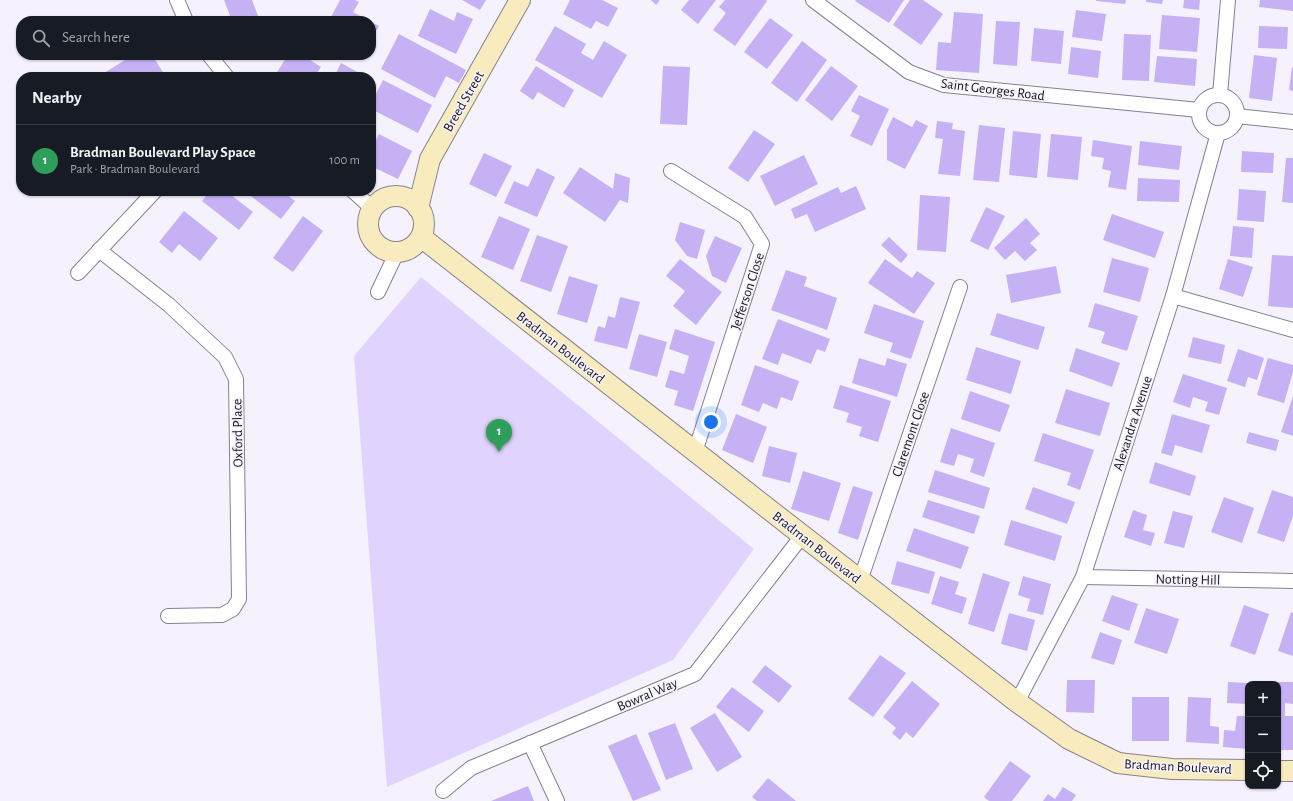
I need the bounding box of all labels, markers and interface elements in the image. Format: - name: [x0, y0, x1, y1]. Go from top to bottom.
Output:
- search box: [16, 16, 376, 60]
- icon: search: [30, 27, 52, 49]
- text: Search here: [62, 30, 130, 45]
- street label: Breed Street: [441, 68, 487, 134]
- street label: Saint Georges Road: [940, 77, 1046, 103]
- text: Nearby: [32, 89, 82, 106]
- text: Bradman Boulevard Play Space: [70, 145, 256, 160]
- text: 1: [43, 154, 47, 167]
- text: 100 m: [329, 154, 360, 167]
- text: Park · Bradman Boulevard: [70, 163, 200, 176]
- street label: Jefferson Close: [729, 251, 767, 332]
- street label: Bradman Boulevard: [514, 309, 607, 386]
- street label: Alexandra Avenue: [1111, 374, 1155, 472]
- street label: Claremont Close: [890, 390, 932, 479]
- street label: Oxford Place: [230, 398, 246, 468]
- your location: [701, 412, 721, 432]
- pin: 1: [486, 419, 512, 452]
- street label: Bradman Boulevard: [770, 509, 863, 586]
- street label: Notting Hill: [1156, 572, 1220, 588]
- street label: Bowral Way: [615, 676, 680, 714]
- map controls: [1245, 681, 1281, 789]
- button: +: [1245, 681, 1281, 717]
- button: −: [1245, 717, 1281, 753]
- button: locate: [1245, 753, 1281, 789]
- street label: Bradman Boulevard: [1124, 757, 1232, 777]

